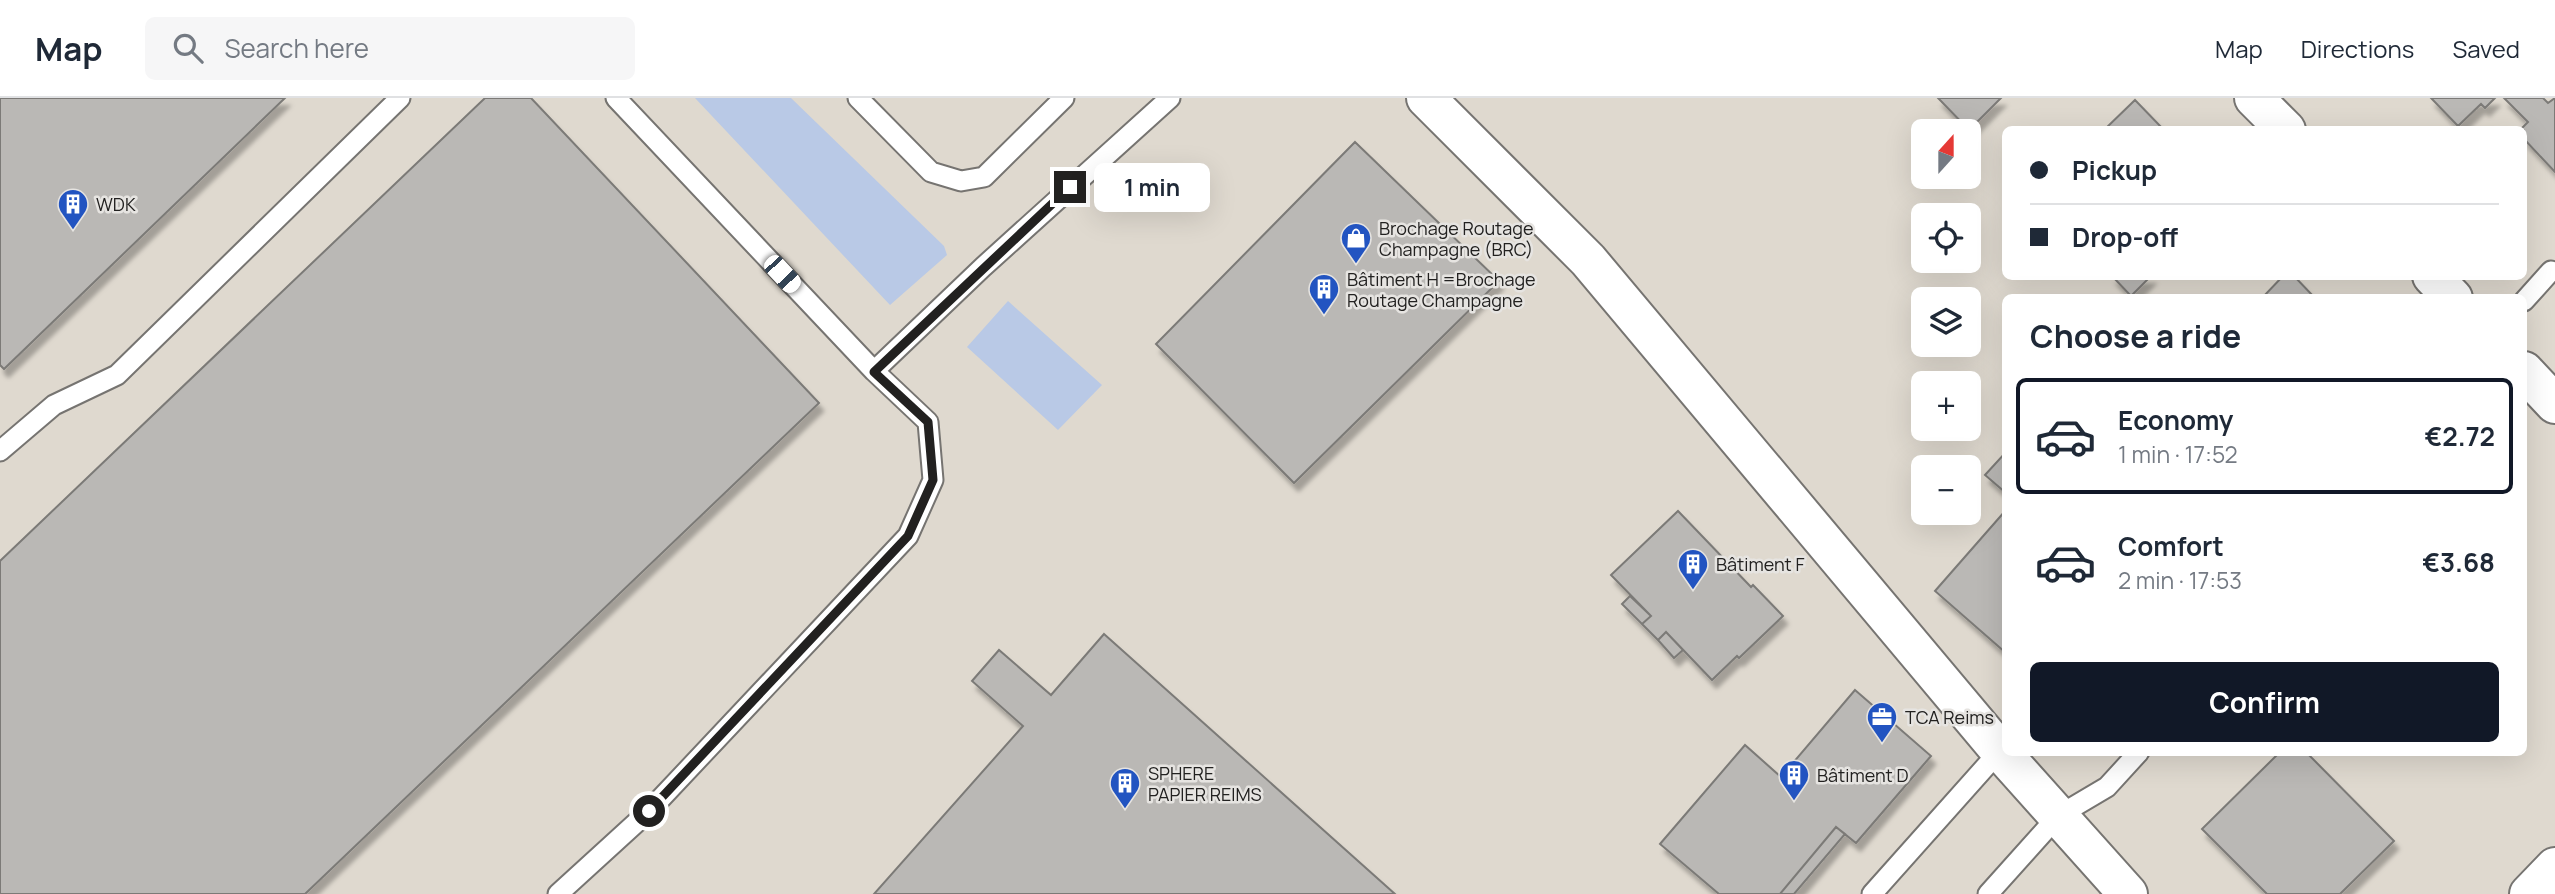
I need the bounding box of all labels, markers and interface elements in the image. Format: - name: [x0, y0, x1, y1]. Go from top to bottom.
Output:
- search box: [145, 17, 635, 80]
- text: Map: [35, 26, 103, 71]
- icon: search: [169, 29, 207, 67]
- text: Search here: [225, 30, 369, 66]
- text: Map: [2215, 32, 2263, 65]
- text: Directions: [2301, 32, 2414, 65]
- text: Saved: [2452, 32, 2520, 65]
- north arrow: [1911, 119, 1981, 189]
- map controls: [1911, 119, 1981, 525]
- text: Pickup: [2072, 152, 2157, 188]
- callout: 1 min: [1094, 162, 1210, 212]
- route end: [1054, 171, 1086, 203]
- text: 1 min: [1124, 171, 1180, 203]
- building icon: WDK: [56, 187, 90, 231]
- place label: WDK: [96, 192, 136, 216]
- button: locate: [1911, 203, 1981, 273]
- place label: Brochage Routage Champagne (BRC): [1379, 216, 1534, 261]
- text: Drop-off: [2072, 219, 2178, 255]
- shop icon: Brochage Routage Champagne (BRC): [1339, 221, 1373, 265]
- car: [760, 251, 805, 297]
- place label: Bâtiment H =Brochage Routage Champagne: [1347, 267, 1536, 312]
- building icon: Bâtiment H =Brochage Routage Champagne: [1307, 272, 1341, 316]
- button: layers: [1911, 287, 1981, 357]
- text: Choose a ride: [2030, 314, 2241, 358]
- button: +: [1911, 371, 1981, 441]
- text: Economy: [2118, 402, 2233, 438]
- icon: car: [2034, 405, 2097, 468]
- text: €2.72: [2425, 418, 2495, 454]
- text: 1 min · 17:52: [2118, 438, 2238, 470]
- button: −: [1911, 455, 1981, 525]
- text: Comfort: [2118, 528, 2224, 564]
- icon: car: [2034, 531, 2097, 594]
- text: €3.68: [2422, 544, 2495, 580]
- building icon: Bâtiment F: [1676, 547, 1710, 591]
- place label: Bâtiment F: [1716, 552, 1804, 576]
- text: 2 min · 17:53: [2118, 564, 2242, 596]
- button: Confirm: [2030, 662, 2499, 742]
- office icon: TCA Reims: [1865, 700, 1899, 744]
- place label: TCA Reims: [1905, 705, 1994, 729]
- building icon: Bâtiment D: [1777, 758, 1811, 802]
- place label: SPHERE PAPIER REIMS: [1148, 761, 1262, 806]
- place label: Bâtiment D: [1817, 763, 1909, 787]
- building icon: SPHERE PAPIER REIMS: [1108, 766, 1142, 810]
- route start: [633, 795, 665, 827]

